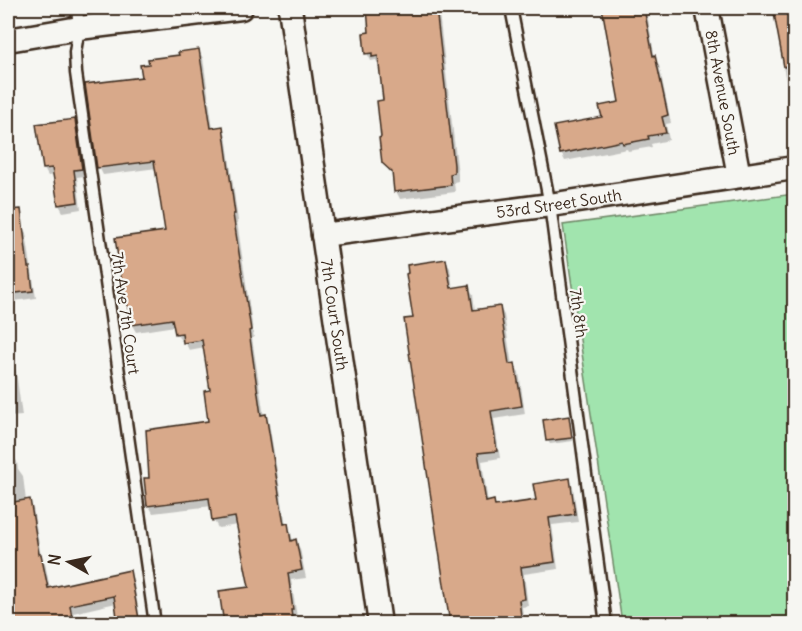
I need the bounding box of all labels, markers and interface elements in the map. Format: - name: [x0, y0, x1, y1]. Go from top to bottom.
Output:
- street label: 8th Avenue South: [701, 28, 745, 157]
- street label: 53rd Street South: [495, 184, 623, 222]
- street label: 7th Ave 7th Court: [108, 250, 145, 376]
- street label: 7th Court South: [317, 258, 353, 372]
- street label: 7th 8th: [566, 287, 592, 339]
- north arrow: [39, 532, 99, 592]
- text: N: [43, 553, 65, 567]

